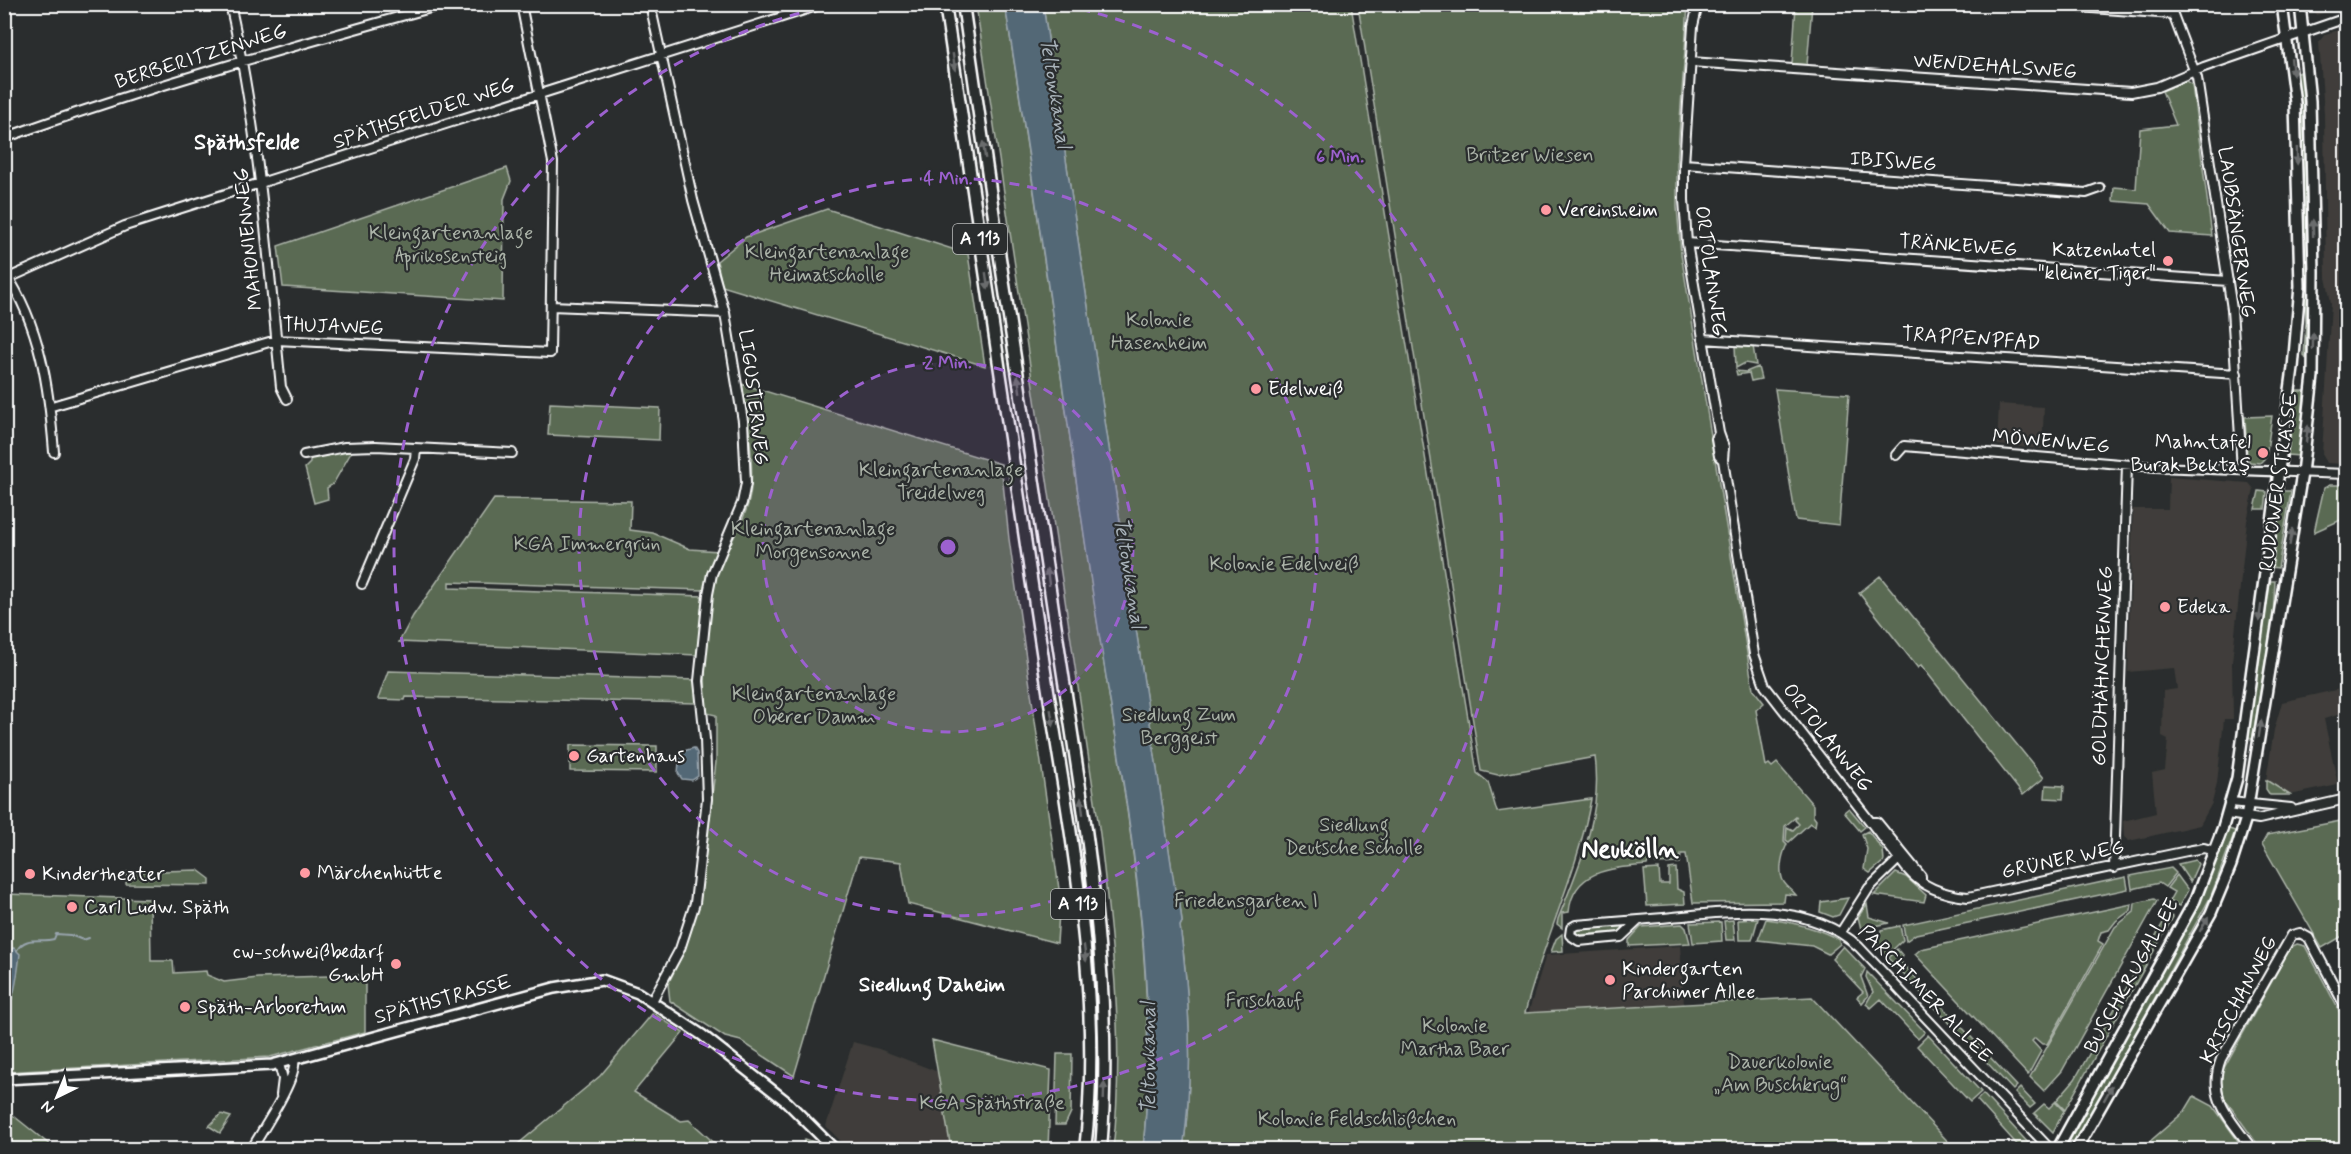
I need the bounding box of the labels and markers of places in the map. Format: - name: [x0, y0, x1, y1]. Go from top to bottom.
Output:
- place label: Vereinsheim: [1558, 197, 1658, 224]
- marker: Vereinsheim: [1539, 203, 1553, 217]
- place label: Katzenhotel "kleiner Tiger": [2038, 237, 2156, 287]
- marker: Katzenhotel "kleiner Tiger": [2161, 254, 2175, 268]
- place label: Edelweiß: [1268, 376, 1343, 403]
- marker: Edelweiß: [1249, 382, 1263, 396]
- place label: Mahntafel Burak Bektaş: [2131, 429, 2251, 479]
- marker: Mahntafel Burak Bektaş: [2256, 446, 2270, 460]
- centre of rings: [938, 537, 958, 557]
- place label: Edeka: [2177, 594, 2231, 621]
- marker: Edeka: [2158, 600, 2172, 614]
- place label: Gartenhaus: [586, 743, 685, 770]
- marker: Gartenhaus: [567, 749, 581, 763]
- place label: Märchenhütte: [317, 860, 443, 887]
- place label: Kindertheater: [42, 861, 165, 888]
- marker: Märchenhütte: [298, 866, 312, 880]
- marker: Kindertheater: [23, 867, 37, 881]
- place label: Carl Ludw. Späth: [84, 894, 229, 921]
- marker: Carl Ludw. Späth: [65, 900, 79, 914]
- place label: cw-schweißbedarf GmbH: [233, 939, 384, 989]
- place label: Kindergarten Parchimer Allee: [1622, 956, 1755, 1006]
- marker: cw-schweißbedarf GmbH: [389, 957, 403, 971]
- marker: Kindergarten Parchimer Allee: [1603, 973, 1617, 987]
- place label: Späth-Arboretum: [197, 994, 346, 1021]
- marker: Späth-Arboretum: [178, 1000, 192, 1014]

